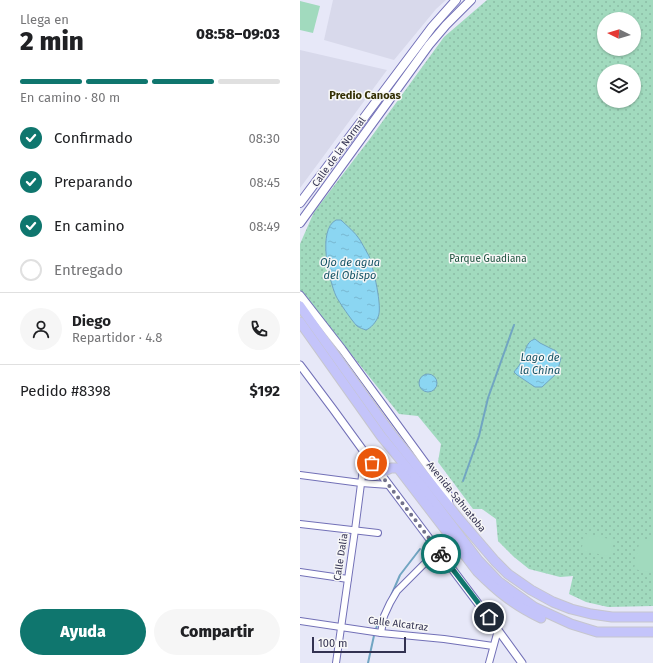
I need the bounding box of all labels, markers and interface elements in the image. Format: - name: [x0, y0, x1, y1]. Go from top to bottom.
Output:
- text: Llega en: [20, 12, 69, 27]
- north arrow: [597, 12, 641, 56]
- map controls: [597, 12, 641, 108]
- text: 08:58–09:03: [196, 25, 280, 43]
- text: 2 min: [20, 26, 84, 57]
- button: layers: [597, 64, 641, 108]
- district label: Predio Canoas: [329, 89, 401, 102]
- text: En camino · 80 m: [20, 90, 120, 105]
- street label: Calle de la Normal: [310, 115, 368, 189]
- icon: check: [20, 127, 42, 149]
- text: Confirmado: [54, 129, 133, 147]
- text: 08:30: [249, 131, 280, 146]
- icon: check: [20, 171, 42, 193]
- text: Preparando: [54, 173, 133, 191]
- text: 08:45: [249, 175, 280, 190]
- icon: check: [20, 215, 42, 237]
- text: En camino: [54, 217, 124, 235]
- text: 08:49: [249, 219, 280, 234]
- park label: Parque Guadiana: [449, 253, 527, 265]
- water label: Ojo de agua del Obispo: [320, 256, 380, 282]
- text: Entregado: [54, 261, 123, 279]
- button: person: [20, 308, 62, 350]
- button: phone: [238, 308, 280, 350]
- text: Diego: [72, 312, 111, 330]
- text: Repartidor · 4.8: [72, 330, 162, 345]
- water label: Lago de la China: [520, 351, 560, 377]
- text: Pedido #8398: [20, 382, 111, 400]
- text: $192: [250, 382, 280, 400]
- pin: [355, 446, 389, 480]
- icon: bag: [361, 452, 383, 474]
- street label: Avenida Sahuatoba: [424, 459, 488, 535]
- street label: Calle Dalia: [331, 533, 351, 581]
- courier: [421, 534, 461, 574]
- icon: bike: [430, 543, 452, 565]
- pin: [472, 600, 506, 634]
- icon: home: [478, 606, 500, 628]
- button: Ayuda: [20, 609, 146, 655]
- button: Compartir: [154, 609, 280, 655]
- street label: Calle Alcatraz: [367, 614, 429, 634]
- scale bar: [312, 635, 406, 654]
- text: 100 m: [318, 637, 347, 650]

